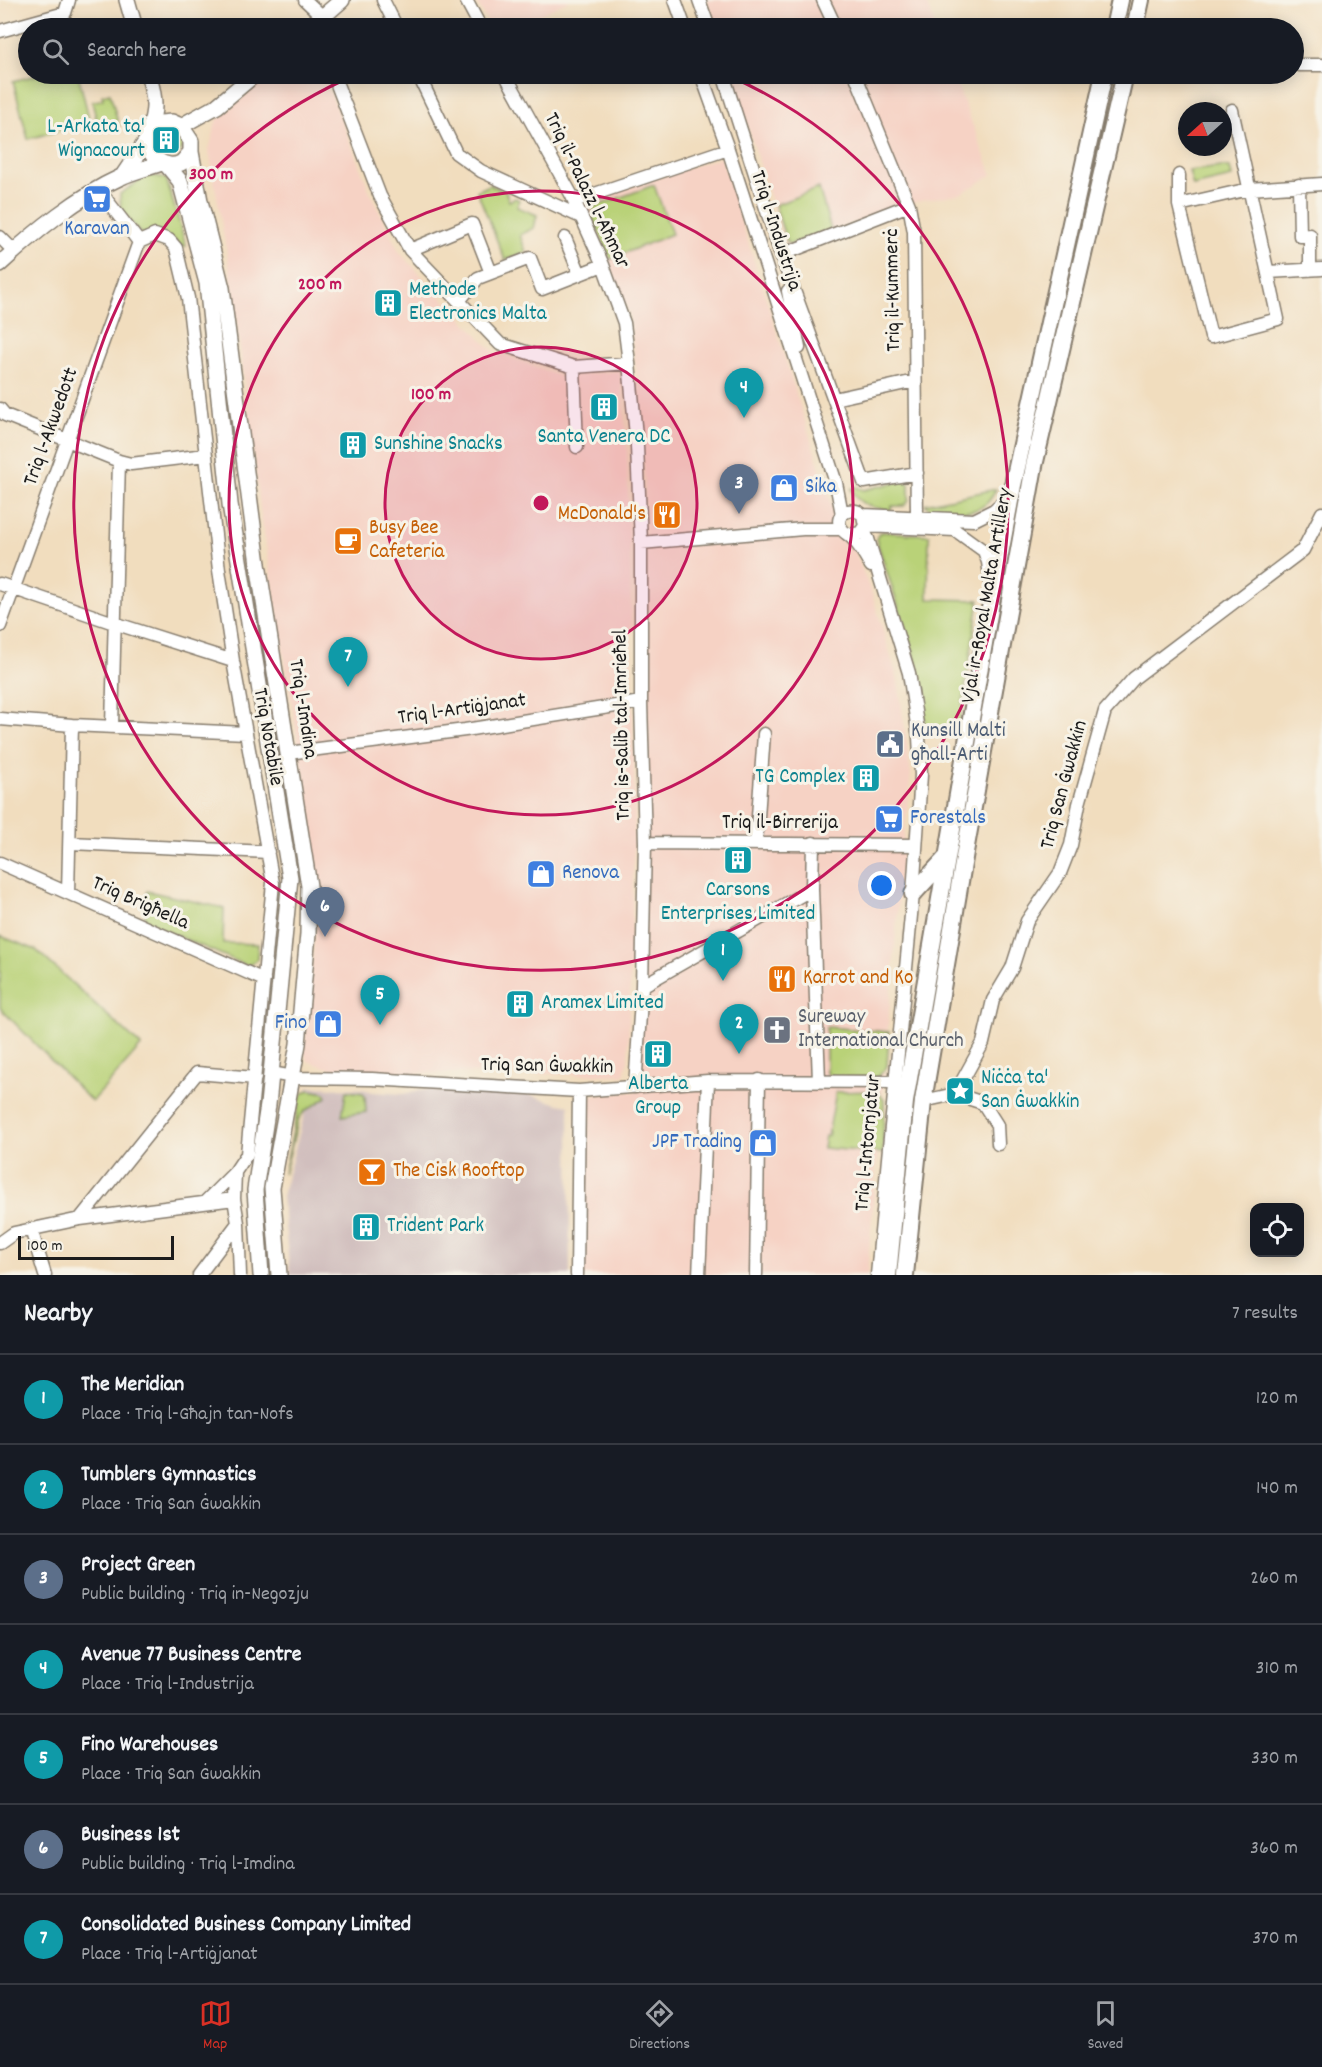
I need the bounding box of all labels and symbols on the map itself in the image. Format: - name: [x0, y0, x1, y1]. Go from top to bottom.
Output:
- north arrow: [1178, 102, 1232, 156]
- street label: Triq il-Palazz l-Aħmar: [535, 108, 637, 274]
- place label: L-Arkata ta' Wignacourt: [47, 113, 145, 167]
- building icon: L-Arkata ta' Wignacourt: [150, 124, 182, 156]
- text: 300 m: [189, 163, 233, 188]
- street label: Triq l-Industrija: [741, 167, 809, 296]
- supermarket icon: Karavan: [81, 183, 113, 215]
- place label: Karavan: [64, 215, 130, 245]
- street label: Triq il-Kummerċ: [878, 228, 910, 352]
- text: 200 m: [298, 273, 342, 298]
- place label: Methode Electronics Malta: [409, 276, 548, 330]
- building icon: Methode Electronics Malta: [372, 287, 404, 319]
- street label: Triq l-Akwedott: [17, 363, 87, 490]
- pin: 4: [724, 368, 764, 418]
- text: 100 m: [411, 383, 451, 408]
- building icon: Santa Venera DC: [588, 391, 620, 423]
- place label: Santa Venera DC: [537, 423, 671, 453]
- building icon: Sunshine Snacks: [337, 429, 369, 461]
- place label: Sunshine Snacks: [374, 430, 503, 460]
- pin: 3: [720, 464, 758, 514]
- shop icon: Sika: [768, 472, 800, 504]
- place label: Sika: [805, 473, 838, 503]
- street label: Vjal ir-Royal Malta Artillery: [954, 486, 1022, 706]
- centre of rings: [531, 493, 551, 513]
- restaurant icon: McDonald's: [651, 499, 683, 531]
- place label: McDonald's: [558, 500, 646, 530]
- place label: Busy Bee Cafeteria: [369, 514, 445, 568]
- cafe icon: Busy Bee Cafeteria: [332, 525, 364, 557]
- street label: Triq is-Salib tal-Imrieħel: [606, 629, 640, 821]
- pin: 7: [328, 638, 368, 687]
- street label: Triq l-Imdina: [279, 657, 325, 762]
- street label: Triq Notabile: [244, 686, 290, 788]
- street label: Triq l-Artiġjanat: [396, 686, 528, 734]
- place label: Kunsill Malti għall-Arti: [911, 717, 1006, 771]
- street label: Triq San Ġwakkin: [1033, 717, 1097, 853]
- public building icon: Kunsill Malti għall-Arti: [874, 728, 906, 760]
- building icon: TG Complex: [850, 762, 882, 794]
- place label: TG Complex: [755, 763, 845, 793]
- supermarket icon: Forestals: [873, 803, 905, 835]
- place label: Forestals: [910, 804, 986, 834]
- street label: Triq il-Birrerija: [722, 809, 839, 839]
- building icon: Carsons Enterprises Limited: [722, 844, 754, 876]
- shop icon: Renova: [525, 858, 557, 890]
- place label: Renova: [562, 859, 620, 889]
- street label: Triq Brigħella: [87, 869, 194, 939]
- your location: [867, 871, 896, 900]
- place label: Carsons Enterprises Limited: [661, 876, 815, 930]
- pin: 6: [306, 888, 344, 937]
- pin: 1: [704, 932, 742, 981]
- restaurant icon: Karrot and Ko: [766, 963, 798, 995]
- place label: Karrot and Ko: [803, 964, 913, 994]
- pin: 5: [360, 976, 400, 1025]
- building icon: Aramex Limited: [504, 988, 536, 1020]
- place label: Aramex Limited: [541, 989, 664, 1019]
- place label: Sureway International Church: [798, 1003, 964, 1057]
- pin: 2: [720, 1004, 758, 1054]
- shop icon: Fino: [312, 1008, 344, 1040]
- place label: Fino: [275, 1009, 307, 1039]
- church icon: Sureway International Church: [761, 1014, 793, 1046]
- building icon: Alberta Group: [642, 1038, 674, 1070]
- street label: Triq San Ġwakkin: [480, 1051, 614, 1083]
- place label: Niċċa ta' San Ġwakkin: [981, 1064, 1079, 1118]
- place label: Alberta Group: [628, 1070, 689, 1124]
- street label: Triq l-Intornjatur: [848, 1073, 890, 1213]
- place icon: Niċċa ta' San Ġwakkin: [944, 1075, 976, 1107]
- shop icon: JPF Trading: [747, 1127, 779, 1159]
- place label: JPF Trading: [652, 1128, 742, 1158]
- bar icon: The Cisk Rooftop: [356, 1156, 388, 1188]
- place label: The Cisk Rooftop: [393, 1157, 525, 1187]
- building icon: Trident Park: [350, 1211, 382, 1243]
- place label: Trident Park: [387, 1212, 484, 1242]
- scale bar: [18, 1233, 174, 1260]

